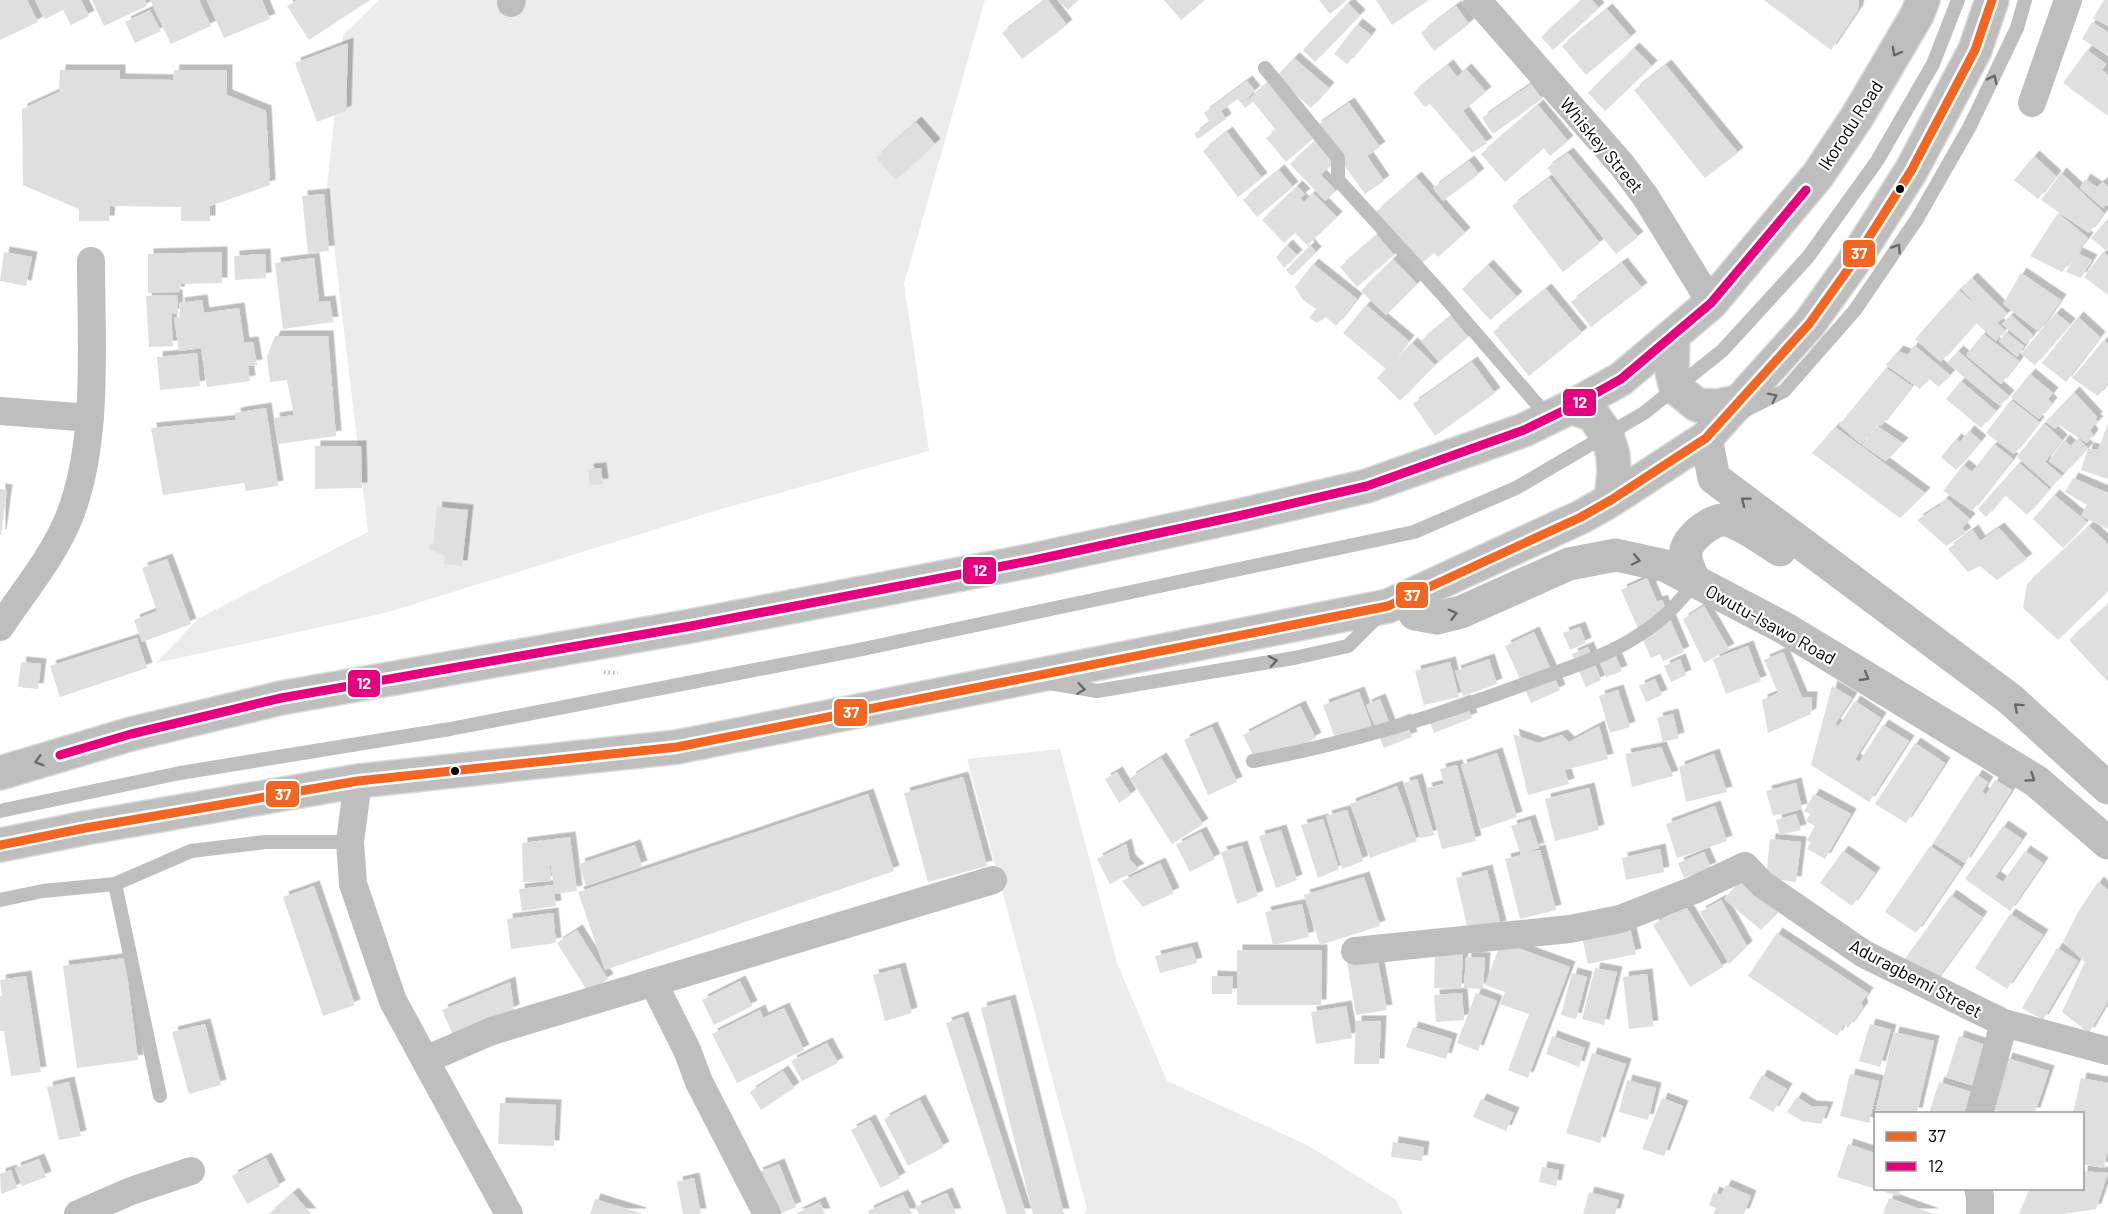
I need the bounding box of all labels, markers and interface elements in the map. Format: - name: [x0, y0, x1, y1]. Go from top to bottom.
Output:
- one-way arrow: [1892, 45, 1903, 56]
- one-way arrow: [1985, 74, 1997, 85]
- street label: Ikorodu Road: [1813, 76, 1887, 174]
- street label: Whiskey Street: [1556, 93, 1648, 197]
- unlabelled marker: [1894, 183, 1906, 195]
- line badge: 37: [1842, 239, 1876, 268]
- text: 37: [1851, 243, 1867, 262]
- one-way arrow: [1890, 244, 1901, 255]
- line badge: 12: [1562, 388, 1597, 417]
- text: 12: [1573, 392, 1587, 411]
- one-way arrow: [1767, 392, 1778, 404]
- one-way arrow: [1740, 497, 1751, 508]
- one-way arrow: [1631, 552, 1641, 565]
- line badge: 12: [962, 556, 997, 585]
- text: 12: [973, 560, 987, 579]
- street label: Owutu-Isawo Road: [1702, 579, 1840, 669]
- line badge: 37: [1395, 581, 1429, 609]
- text: 37: [1404, 585, 1420, 604]
- one-way arrow: [1448, 608, 1458, 621]
- one-way arrow: [1268, 655, 1278, 668]
- line badge: 12: [347, 669, 381, 698]
- one-way arrow: [1859, 669, 1869, 681]
- text: 12: [357, 673, 371, 692]
- one-way arrow: [1076, 682, 1085, 694]
- line badge: 37: [833, 698, 868, 727]
- text: 37: [843, 702, 859, 721]
- one-way arrow: [2014, 703, 2025, 714]
- one-way arrow: [34, 754, 45, 766]
- unlabelled marker: [449, 765, 461, 777]
- one-way arrow: [2025, 771, 2036, 782]
- line badge: 37: [265, 780, 300, 808]
- text: 37: [275, 784, 291, 803]
- street label: Aduragbemi Street: [1846, 934, 1986, 1022]
- legend: [1874, 1112, 2084, 1190]
- text: 37: [1928, 1124, 1946, 1146]
- text: 12: [1928, 1154, 1944, 1176]

